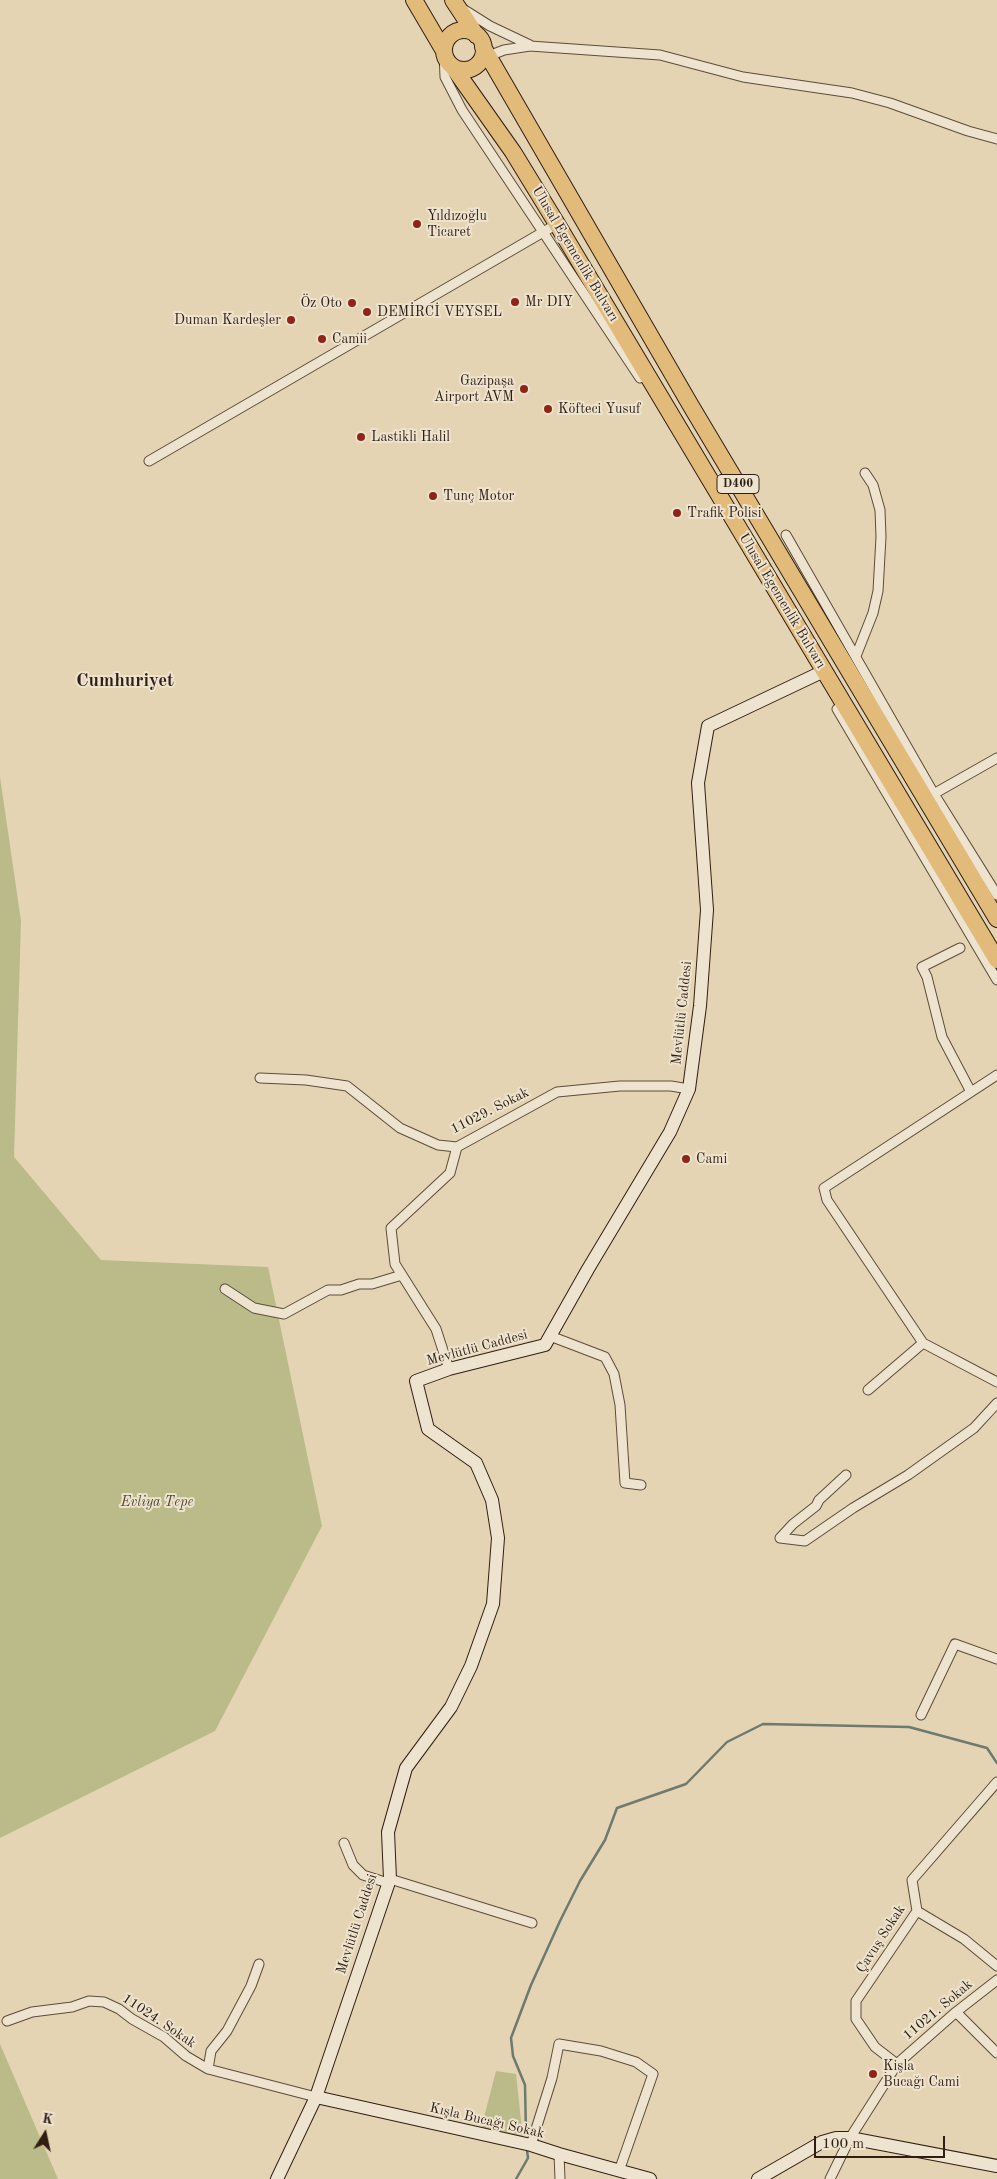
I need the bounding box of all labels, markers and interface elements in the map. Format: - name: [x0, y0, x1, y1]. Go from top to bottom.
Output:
- street label: Ulusal Egemenlik Bulvarı: [528, 183, 622, 325]
- place label: Yıldızoğlu Ticaret: [427, 208, 487, 240]
- marker: Yıldızoğlu Ticaret: [411, 218, 423, 230]
- place label: Mr DIY: [525, 294, 573, 310]
- place label: Öz Oto: [300, 295, 342, 311]
- marker: Mr DIY: [509, 296, 521, 308]
- marker: Öz Oto: [346, 297, 358, 309]
- place label: DEMİRCİ VEYSEL: [377, 304, 502, 320]
- marker: DEMİRCİ VEYSEL: [361, 306, 373, 318]
- place label: Duman Kardeşler: [174, 312, 281, 328]
- marker: Duman Kardeşler: [285, 314, 297, 326]
- place label: Camii: [332, 331, 367, 347]
- marker: Camii: [316, 333, 328, 345]
- place label: Gazipaşa Airport AVM: [434, 373, 514, 406]
- marker: Gazipaşa Airport AVM: [518, 383, 530, 395]
- place label: Köfteci Yusuf: [558, 401, 641, 417]
- marker: Köfteci Yusuf: [542, 403, 554, 415]
- place label: Lastikli Halil: [371, 429, 450, 445]
- marker: Lastikli Halil: [355, 431, 367, 443]
- road number: D400: [717, 474, 759, 494]
- place label: Tunç Motor: [443, 488, 514, 504]
- marker: Tunç Motor: [427, 490, 439, 502]
- place label: Trafik Polisi: [687, 505, 761, 521]
- marker: Trafik Polisi: [671, 507, 683, 519]
- street label: Ulusal Egemenlik Bulvarı: [735, 530, 829, 672]
- district label: Cumhuriyet: [76, 670, 174, 692]
- street label: Mevlütlü Caddesi: [668, 960, 696, 1066]
- street label: 11029. Sokak: [448, 1084, 532, 1138]
- place label: Cami: [696, 1151, 727, 1167]
- marker: Cami: [680, 1153, 692, 1165]
- street label: Mevlütlü Caddesi: [425, 1326, 529, 1370]
- park label: Evliya Tepe: [121, 1494, 193, 1510]
- street label: Mevlütlü Caddesi: [333, 1872, 381, 1976]
- street label: Çavuş Sokak: [853, 1902, 909, 1976]
- street label: 11021. Sokak: [900, 1976, 976, 2044]
- street label: 11024. Sokak: [119, 1990, 199, 2052]
- place label: Kişla Bucağı Cami: [883, 2058, 960, 2090]
- marker: Kişla Bucağı Cami: [867, 2068, 879, 2080]
- street label: Kışla Bucağı Sokak: [428, 2100, 546, 2142]
- north arrow: [20, 2109, 70, 2159]
- text: K: [41, 2111, 54, 2127]
- scale bar: [817, 2126, 948, 2158]
- text: 100 m: [822, 2137, 864, 2152]

